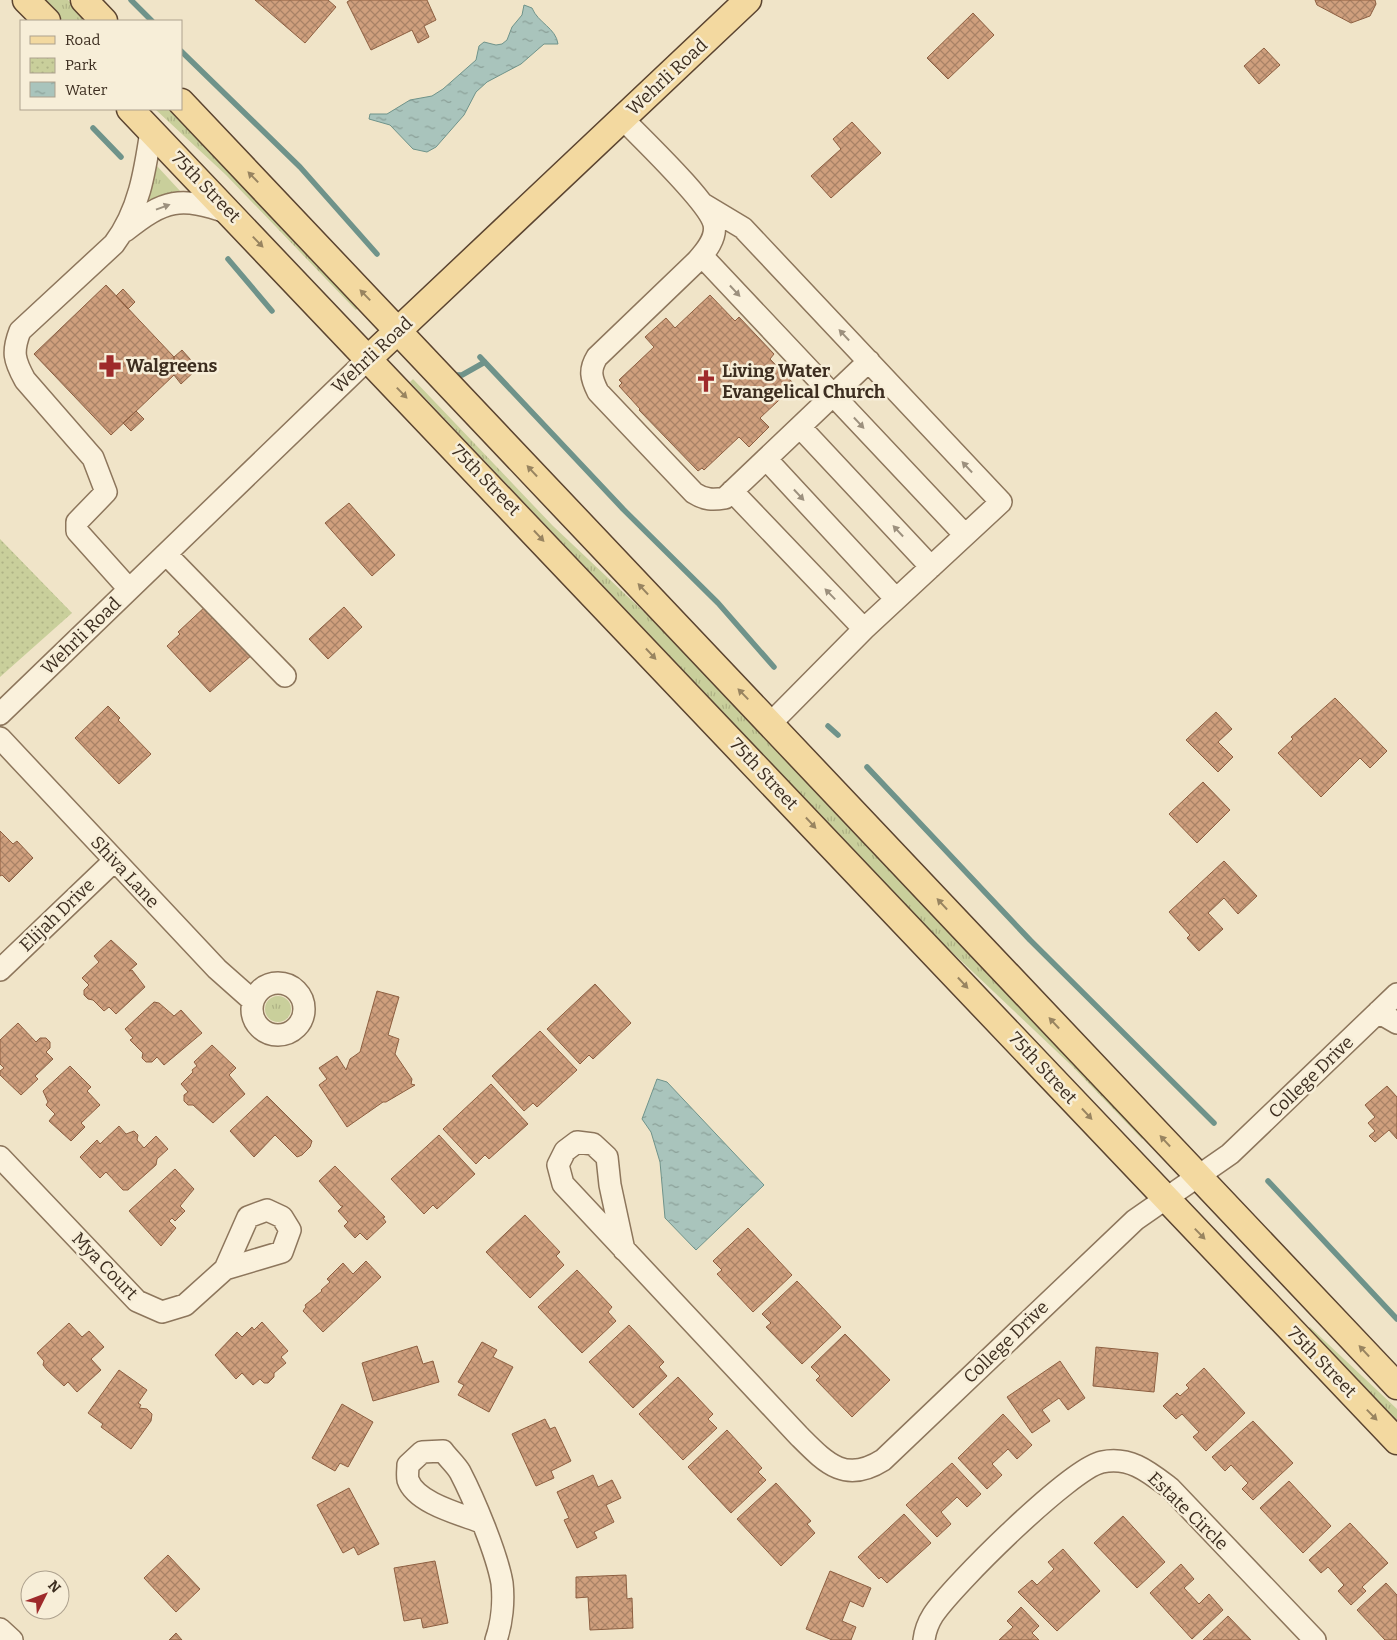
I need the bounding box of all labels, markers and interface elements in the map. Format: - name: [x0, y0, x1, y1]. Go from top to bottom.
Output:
- legend: [20, 20, 182, 110]
- text: Road: [65, 31, 100, 49]
- street label: Wehrli Road: [622, 34, 712, 120]
- text: Park: [65, 56, 97, 74]
- text: Water: [65, 81, 108, 99]
- street label: 75th Street: [167, 147, 246, 227]
- one-way arrow: [247, 172, 259, 184]
- one-way arrow: [156, 203, 171, 211]
- one-way arrow: [252, 235, 264, 247]
- one-way arrow: [729, 285, 741, 297]
- one-way arrow: [359, 289, 371, 301]
- street label: Wehrli Road: [327, 312, 417, 398]
- one-way arrow: [838, 330, 850, 342]
- pharmacy icon: Walgreens: [97, 353, 123, 379]
- place label: Walgreens: [126, 355, 218, 377]
- place label: Living Water Evangelical Church: [722, 360, 886, 403]
- church icon: Living Water Evangelical Church: [693, 368, 719, 394]
- one-way arrow: [396, 387, 408, 399]
- one-way arrow: [853, 416, 865, 428]
- street label: 75th Street: [447, 440, 526, 520]
- one-way arrow: [961, 461, 973, 473]
- one-way arrow: [526, 465, 538, 477]
- one-way arrow: [793, 488, 805, 500]
- one-way arrow: [892, 526, 904, 538]
- one-way arrow: [533, 530, 545, 542]
- one-way arrow: [637, 583, 649, 595]
- one-way arrow: [824, 588, 836, 600]
- street label: Wehrli Road: [37, 592, 126, 679]
- one-way arrow: [645, 648, 657, 660]
- one-way arrow: [737, 688, 749, 700]
- street label: 75th Street: [725, 733, 803, 815]
- one-way arrow: [804, 817, 816, 829]
- street label: Shiva Lane: [86, 831, 164, 913]
- street label: Elijah Drive: [15, 874, 99, 956]
- one-way arrow: [936, 899, 948, 911]
- one-way arrow: [957, 977, 969, 989]
- one-way arrow: [1048, 1017, 1060, 1029]
- street label: 75th Street: [1004, 1027, 1082, 1109]
- street label: College Drive: [1264, 1031, 1358, 1123]
- one-way arrow: [1081, 1108, 1093, 1120]
- one-way arrow: [1159, 1135, 1171, 1147]
- one-way arrow: [1194, 1227, 1206, 1239]
- street label: Mya Court: [67, 1228, 143, 1305]
- street label: College Drive: [959, 1296, 1053, 1388]
- street label: 75th Street: [1283, 1322, 1362, 1402]
- one-way arrow: [1358, 1345, 1370, 1357]
- one-way arrow: [1366, 1409, 1378, 1421]
- street label: Estate Circle: [1143, 1467, 1233, 1555]
- north arrow: [20, 1570, 70, 1620]
- text: N: [44, 1577, 64, 1596]

